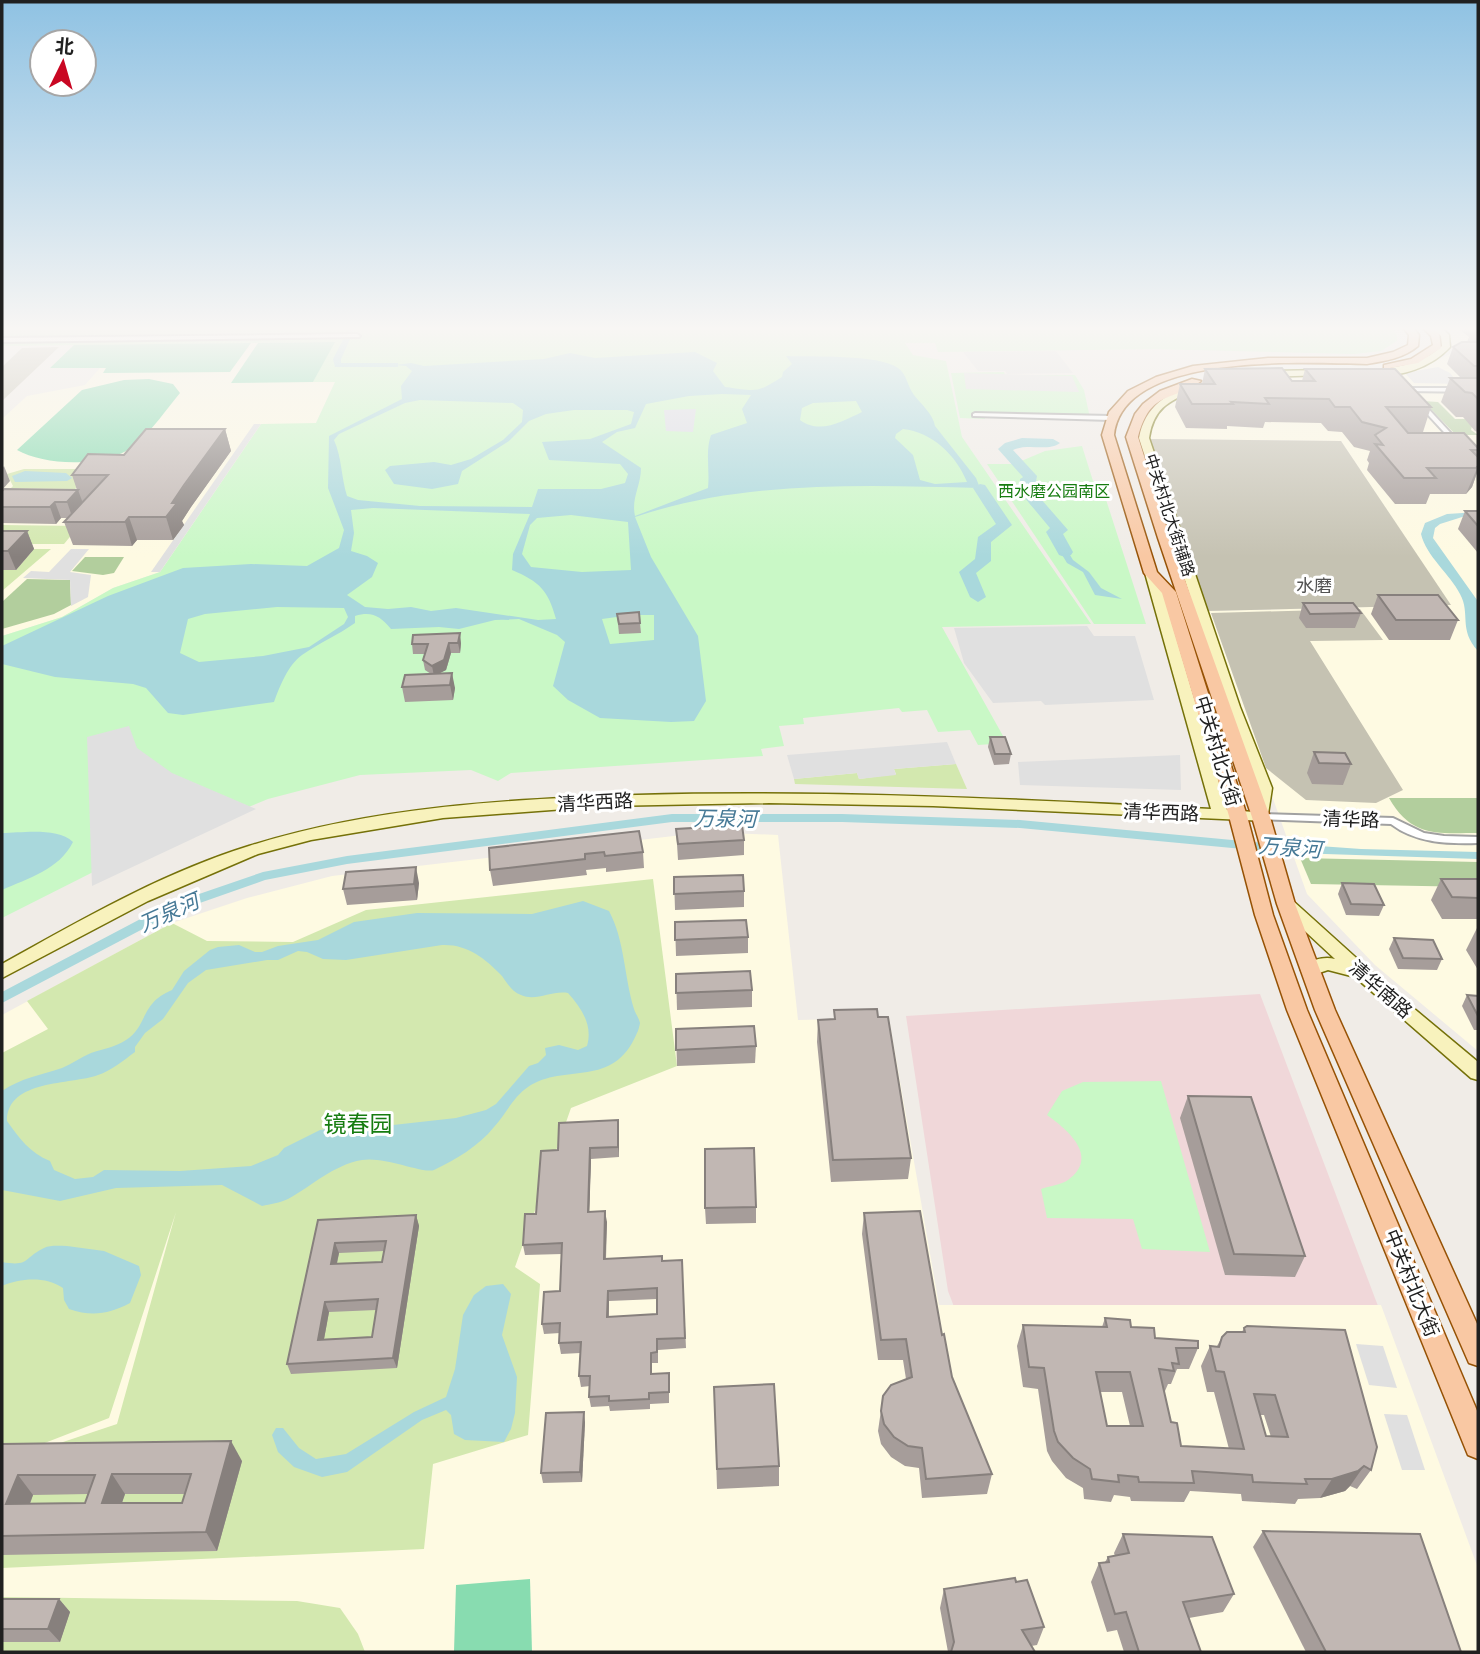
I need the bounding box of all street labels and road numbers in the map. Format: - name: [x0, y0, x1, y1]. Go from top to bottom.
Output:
- street label: 中关村北大街辅路: [1141, 451, 1199, 579]
- street label: 中关村北大街: [1190, 693, 1245, 809]
- street label: 清华西路: [556, 789, 634, 816]
- street label: 清华西路: [1123, 800, 1199, 825]
- street label: 清华路: [1322, 807, 1380, 832]
- street label: 清华南路: [1344, 956, 1417, 1023]
- street label: 中关村北大街: [1380, 1226, 1444, 1340]

